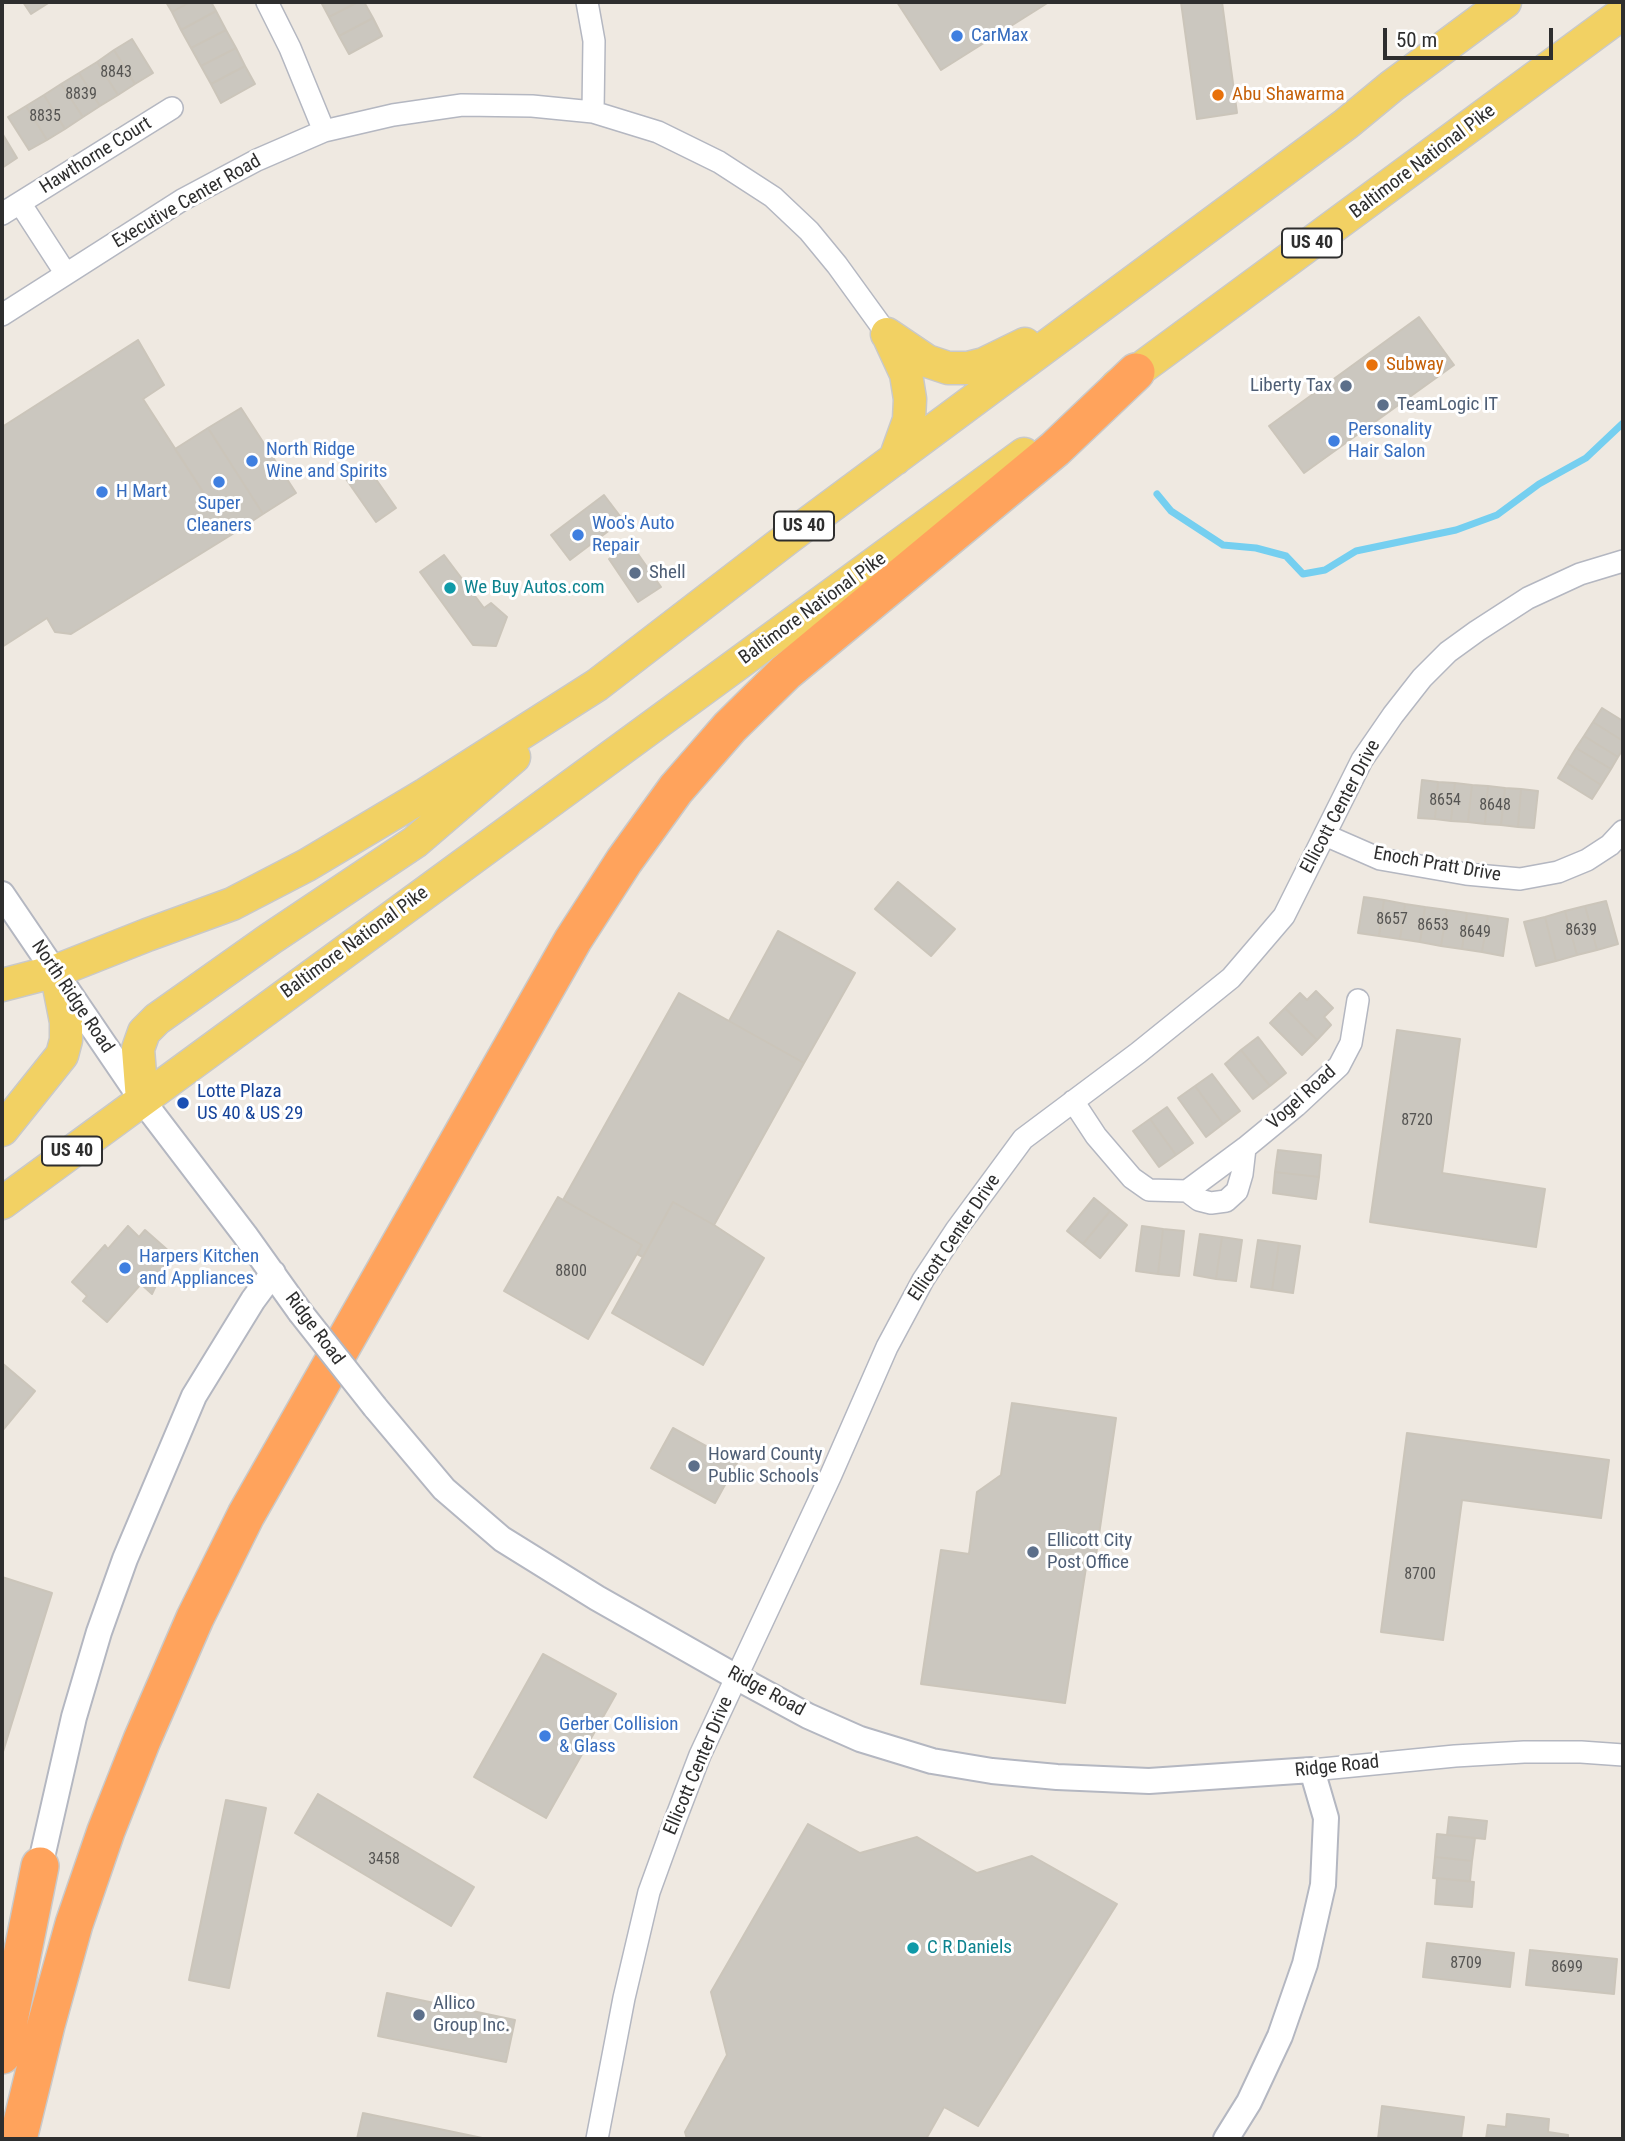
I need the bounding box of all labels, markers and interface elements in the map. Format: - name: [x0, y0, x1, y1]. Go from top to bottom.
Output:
- scale bar: [1387, 14, 1557, 58]
- place label: CarMax: [971, 25, 1028, 47]
- marker: CarMax: [949, 28, 965, 44]
- text: 50 m: [1396, 28, 1437, 52]
- house number: 8843: [100, 63, 132, 83]
- place label: Abu Shawarma: [1232, 84, 1345, 106]
- house number: 8839: [65, 85, 97, 105]
- marker: Abu Shawarma: [1210, 87, 1226, 103]
- street label: Baltimore National Pike: [1346, 100, 1500, 224]
- house number: 8835: [29, 107, 61, 127]
- street label: Hawthorne Court: [36, 113, 156, 199]
- street label: Executive Center Road: [109, 150, 265, 254]
- road number: US 40: [1282, 229, 1342, 258]
- place label: Subway: [1386, 354, 1444, 376]
- marker: Subway: [1364, 357, 1380, 373]
- place label: Liberty Tax: [1250, 375, 1332, 397]
- marker: Liberty Tax: [1338, 378, 1354, 394]
- place label: TeamLogic IT: [1397, 394, 1498, 416]
- marker: TeamLogic IT: [1375, 397, 1391, 413]
- place label: Personality Hair Salon: [1348, 419, 1432, 463]
- marker: Personality Hair Salon: [1326, 433, 1342, 449]
- place label: North Ridge Wine and Spirits: [266, 439, 387, 483]
- marker: North Ridge Wine and Spirits: [244, 453, 260, 469]
- marker: Super Cleaners: [211, 474, 227, 490]
- place label: H Mart: [116, 481, 167, 503]
- marker: H Mart: [94, 484, 110, 500]
- place label: Super Cleaners: [186, 493, 252, 537]
- road number: US 40: [774, 512, 834, 540]
- place label: Woo's Auto Repair: [592, 513, 675, 557]
- marker: Woo's Auto Repair: [570, 527, 586, 543]
- street label: Baltimore National Pike: [735, 548, 891, 670]
- place label: Shell: [649, 562, 686, 584]
- marker: Shell: [627, 565, 643, 581]
- place label: We Buy Autos.com: [464, 577, 605, 599]
- marker: We Buy Autos.com: [442, 580, 458, 596]
- street label: Ellicott Center Drive: [1296, 736, 1386, 878]
- house number: 8654: [1429, 791, 1461, 811]
- house number: 8648: [1479, 796, 1511, 816]
- street label: Enoch Pratt Drive: [1371, 843, 1503, 887]
- street label: Baltimore National Pike: [277, 882, 433, 1004]
- house number: 8657: [1376, 910, 1408, 930]
- house number: 8653: [1417, 916, 1449, 936]
- house number: 8639: [1565, 921, 1597, 941]
- house number: 8649: [1459, 923, 1491, 943]
- street label: North Ridge Road: [26, 936, 118, 1058]
- street label: Vogel Road: [1263, 1061, 1341, 1135]
- place label: Lotte Plaza US 40 & US 29: [197, 1081, 303, 1125]
- marker: Lotte Plaza US 40 & US 29: [175, 1095, 191, 1111]
- house number: 8720: [1401, 1111, 1433, 1131]
- road number: US 40: [42, 1136, 102, 1166]
- street label: Ellicott Center Drive: [904, 1170, 1006, 1306]
- place label: Harpers Kitchen and Appliances: [139, 1246, 259, 1290]
- marker: Harpers Kitchen and Appliances: [117, 1260, 133, 1276]
- house number: 8800: [555, 1262, 587, 1282]
- street label: Ridge Road: [279, 1288, 349, 1370]
- place label: Howard County Public Schools: [708, 1444, 822, 1488]
- marker: Howard County Public Schools: [686, 1458, 702, 1474]
- place label: Ellicott City Post Office: [1047, 1530, 1132, 1574]
- marker: Ellicott City Post Office: [1025, 1544, 1041, 1560]
- house number: 8700: [1404, 1565, 1436, 1585]
- street label: Ridge Road: [723, 1662, 809, 1722]
- street label: Ellicott Center Drive: [660, 1693, 738, 1839]
- place label: Gerber Collision & Glass: [559, 1714, 679, 1758]
- marker: Gerber Collision & Glass: [537, 1728, 553, 1744]
- street label: Ridge Road: [1294, 1751, 1380, 1783]
- house number: 3458: [368, 1850, 400, 1870]
- place label: C R Daniels: [927, 1937, 1012, 1959]
- marker: C R Daniels: [905, 1940, 921, 1956]
- house number: 8709: [1450, 1954, 1482, 1974]
- house number: 8699: [1551, 1958, 1583, 1978]
- place label: Allico Group Inc.: [433, 1993, 510, 2037]
- marker: Allico Group Inc.: [411, 2007, 427, 2023]

